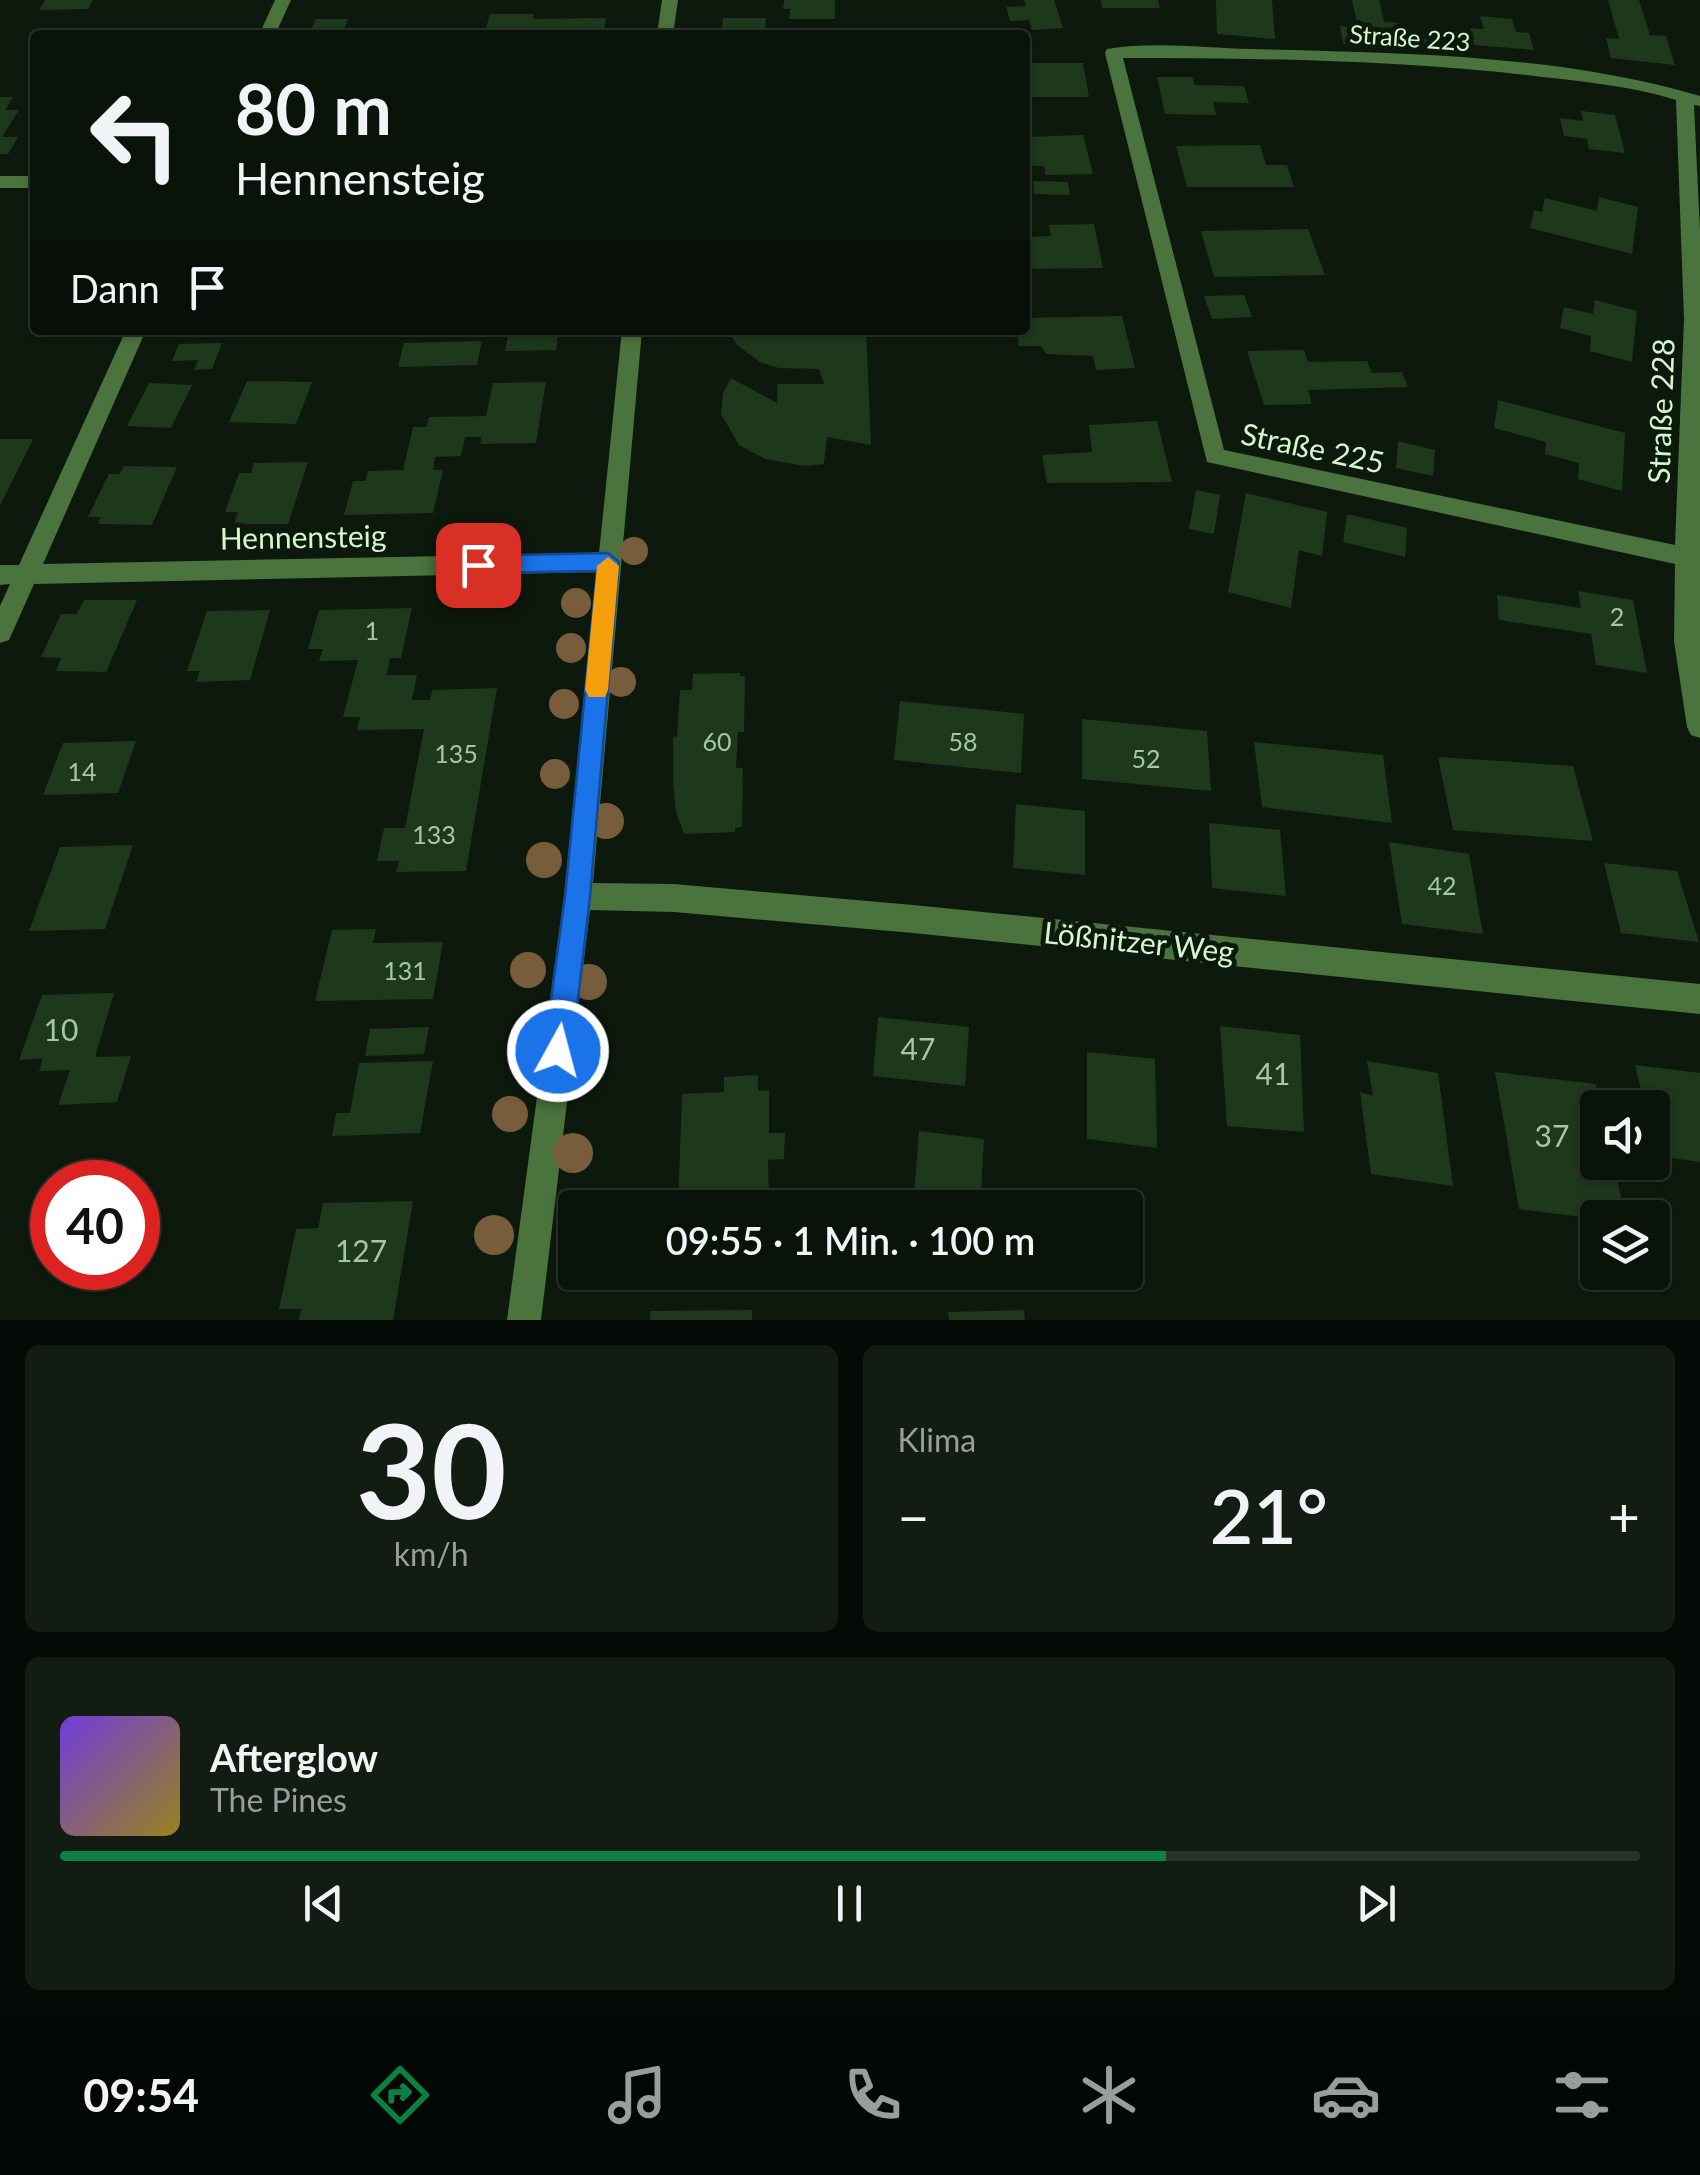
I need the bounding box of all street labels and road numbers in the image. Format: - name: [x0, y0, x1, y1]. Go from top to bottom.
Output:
- street label: Straße 223: [1349, 18, 1471, 56]
- street label: Straße 228: [1639, 338, 1681, 484]
- street label: Straße 225: [1238, 414, 1388, 480]
- street label: Hennensteig: [219, 517, 387, 555]
- street label: Lößnitzer Weg: [1042, 913, 1236, 969]

